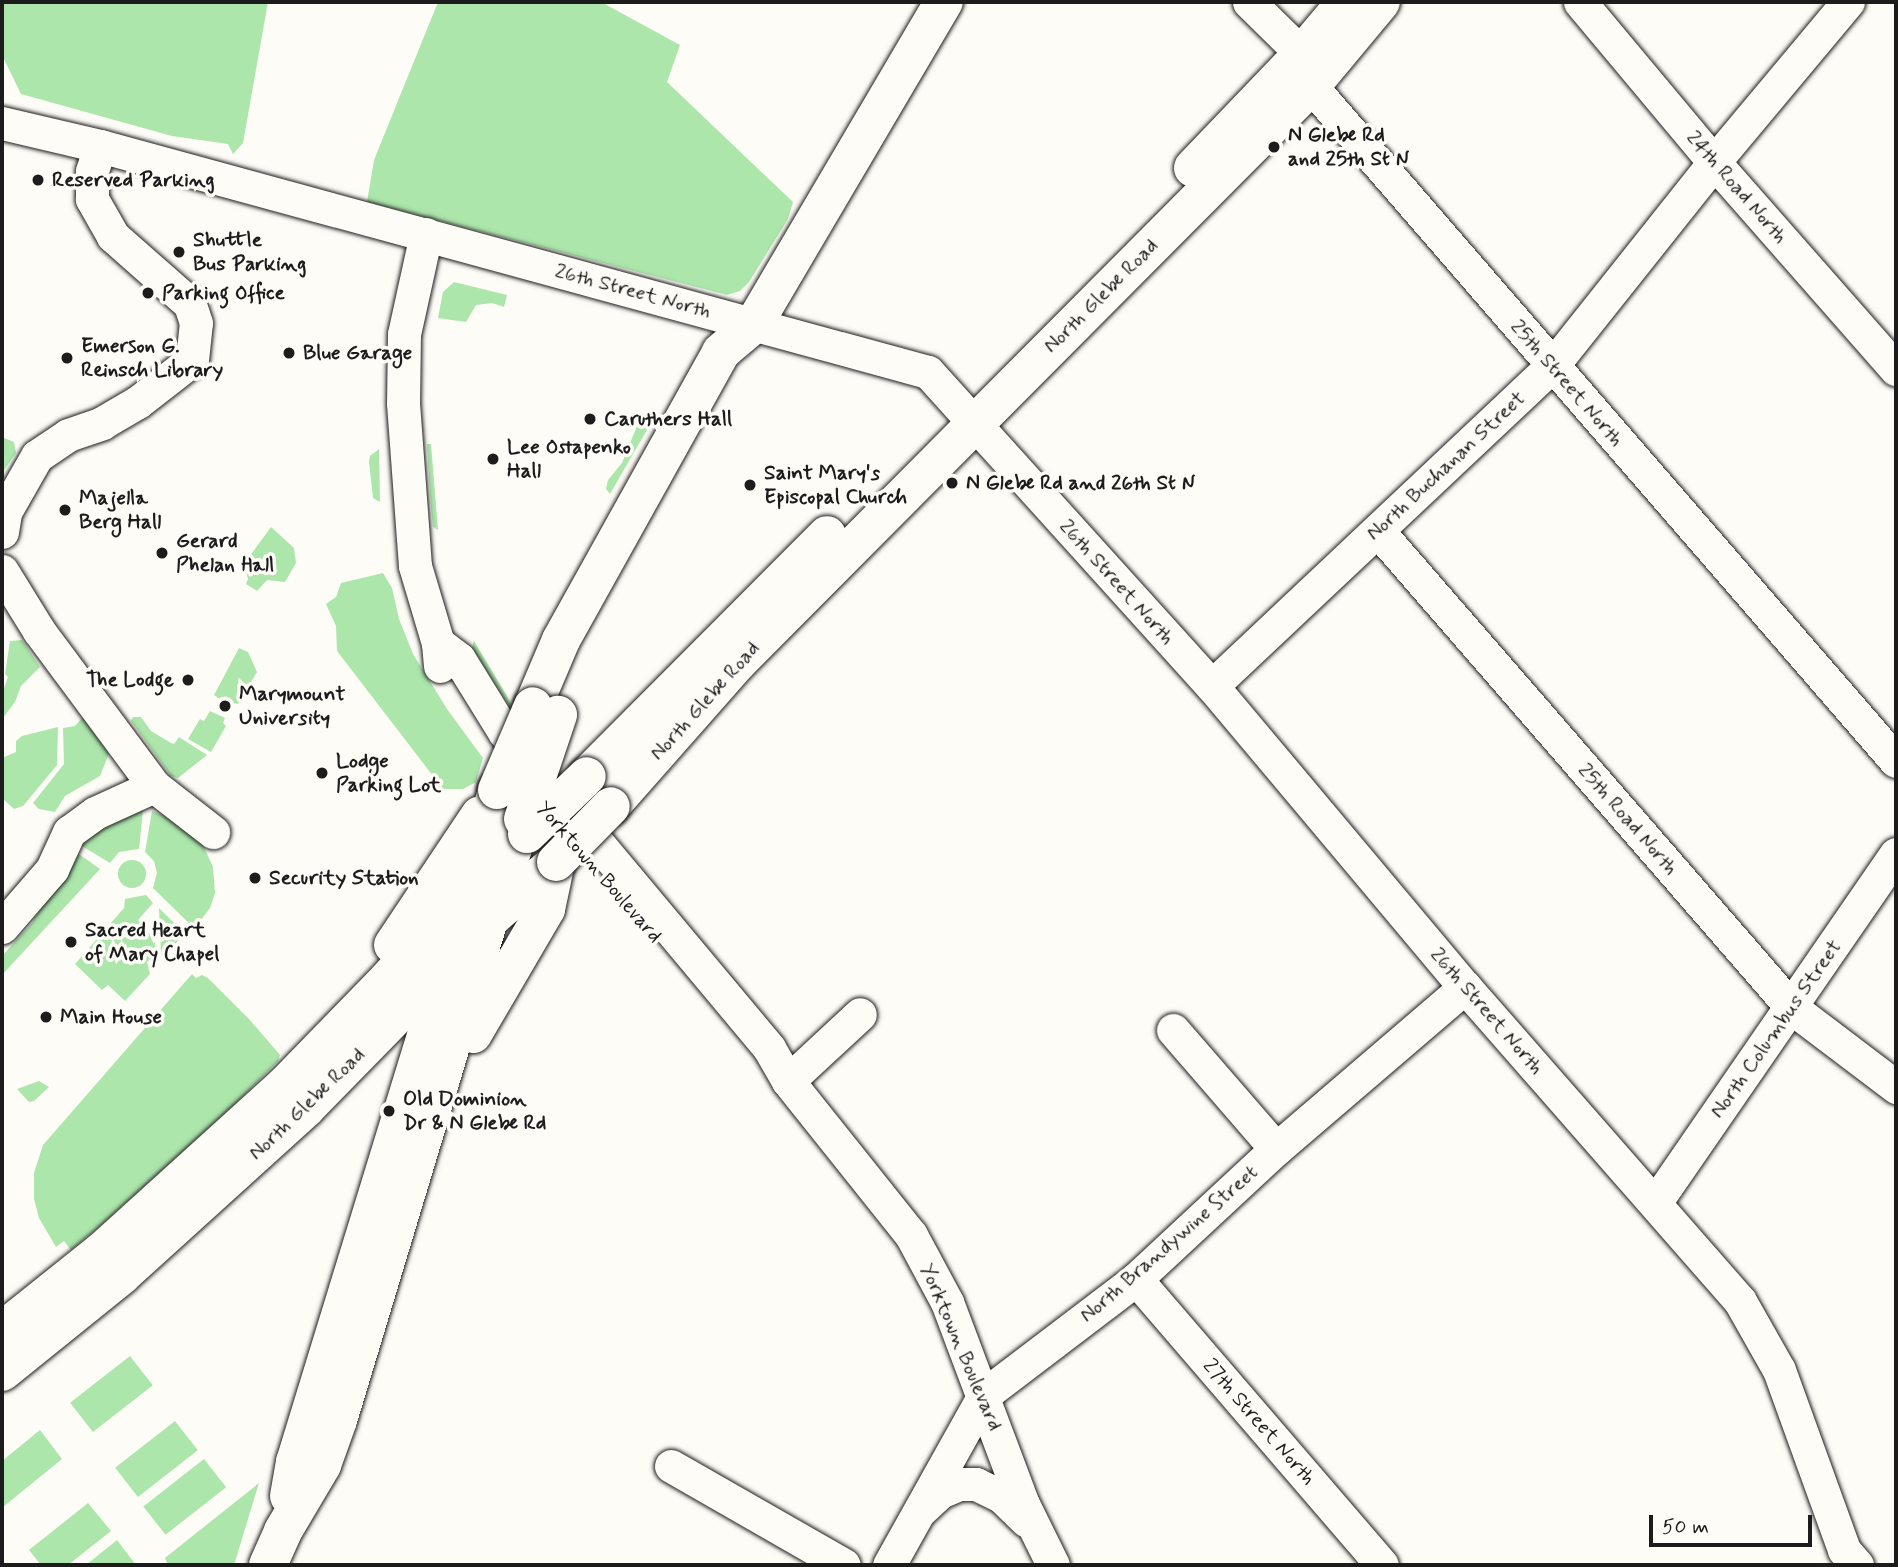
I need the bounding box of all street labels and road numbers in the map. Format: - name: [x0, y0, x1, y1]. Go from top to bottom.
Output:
- street label: 24th Road North: [1681, 125, 1793, 249]
- street label: North Glebe Road: [1038, 233, 1164, 359]
- street label: 26th Street North: [553, 258, 713, 324]
- street label: 25th Street North: [1505, 315, 1629, 451]
- street label: North Buchanan Street: [1362, 386, 1530, 546]
- street label: 26th Street North: [1054, 514, 1180, 650]
- street label: North Glebe Road: [645, 636, 765, 766]
- street label: 25th Road North: [1572, 757, 1684, 881]
- street label: Yorktown Boulevard: [531, 796, 667, 948]
- street label: North Columbus Street: [1705, 935, 1847, 1123]
- street label: 26th Street North: [1425, 942, 1549, 1080]
- street label: North Glebe Road: [244, 1042, 370, 1166]
- street label: North Brandywine Street: [1074, 1159, 1264, 1329]
- street label: Yorktown Boulevard: [914, 1259, 1008, 1435]
- street label: 27th Street North: [1197, 1354, 1321, 1490]

